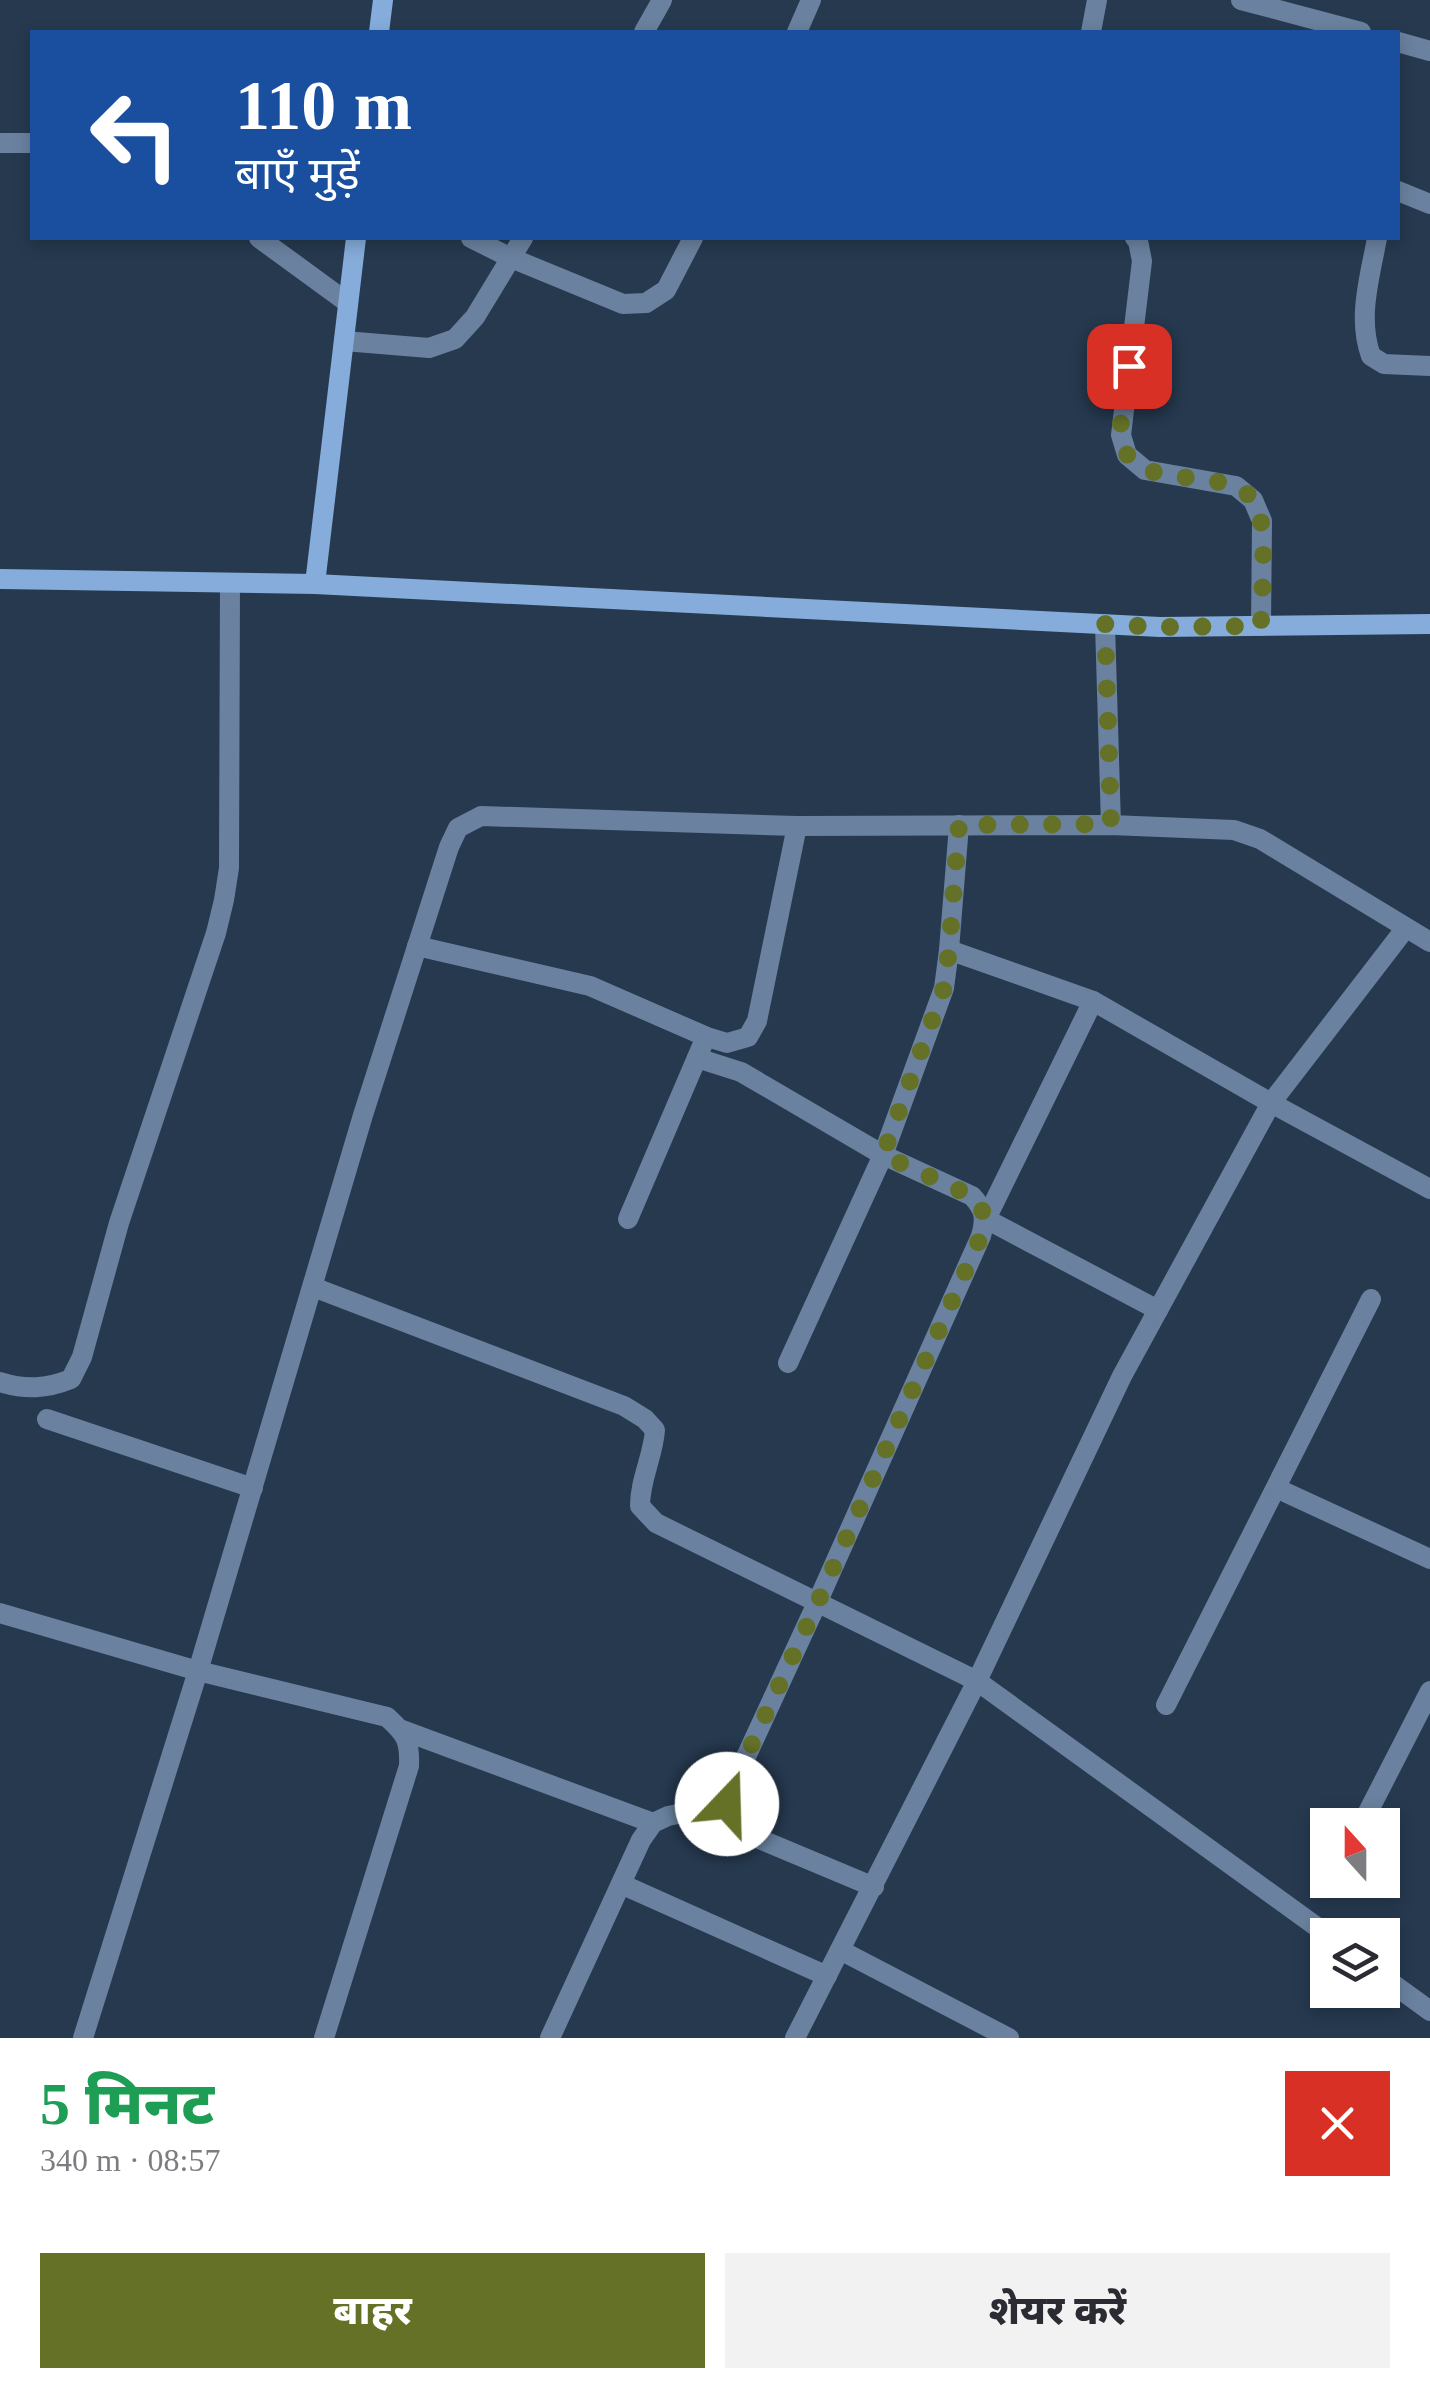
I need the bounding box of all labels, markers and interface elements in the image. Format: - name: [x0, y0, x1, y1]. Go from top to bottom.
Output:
- text: 110 m: [235, 67, 412, 144]
- icon: left: [70, 70, 200, 200]
- text: बाएँ मुड़ें: [235, 149, 359, 199]
- pin: [1087, 324, 1172, 409]
- icon: arrive: [1102, 339, 1157, 394]
- position arrow: [675, 1752, 779, 1856]
- north arrow: [1310, 1808, 1400, 1898]
- map controls: [1310, 1808, 1400, 2008]
- button: layers: [1310, 1918, 1400, 2008]
- text: 5 मिनट: [40, 2071, 214, 2137]
- button: close: [1285, 2071, 1390, 2176]
- text: 340 m · 08:57: [40, 2142, 220, 2178]
- button: बाहर: [40, 2253, 705, 2368]
- button: शेयर करें: [725, 2253, 1390, 2368]

